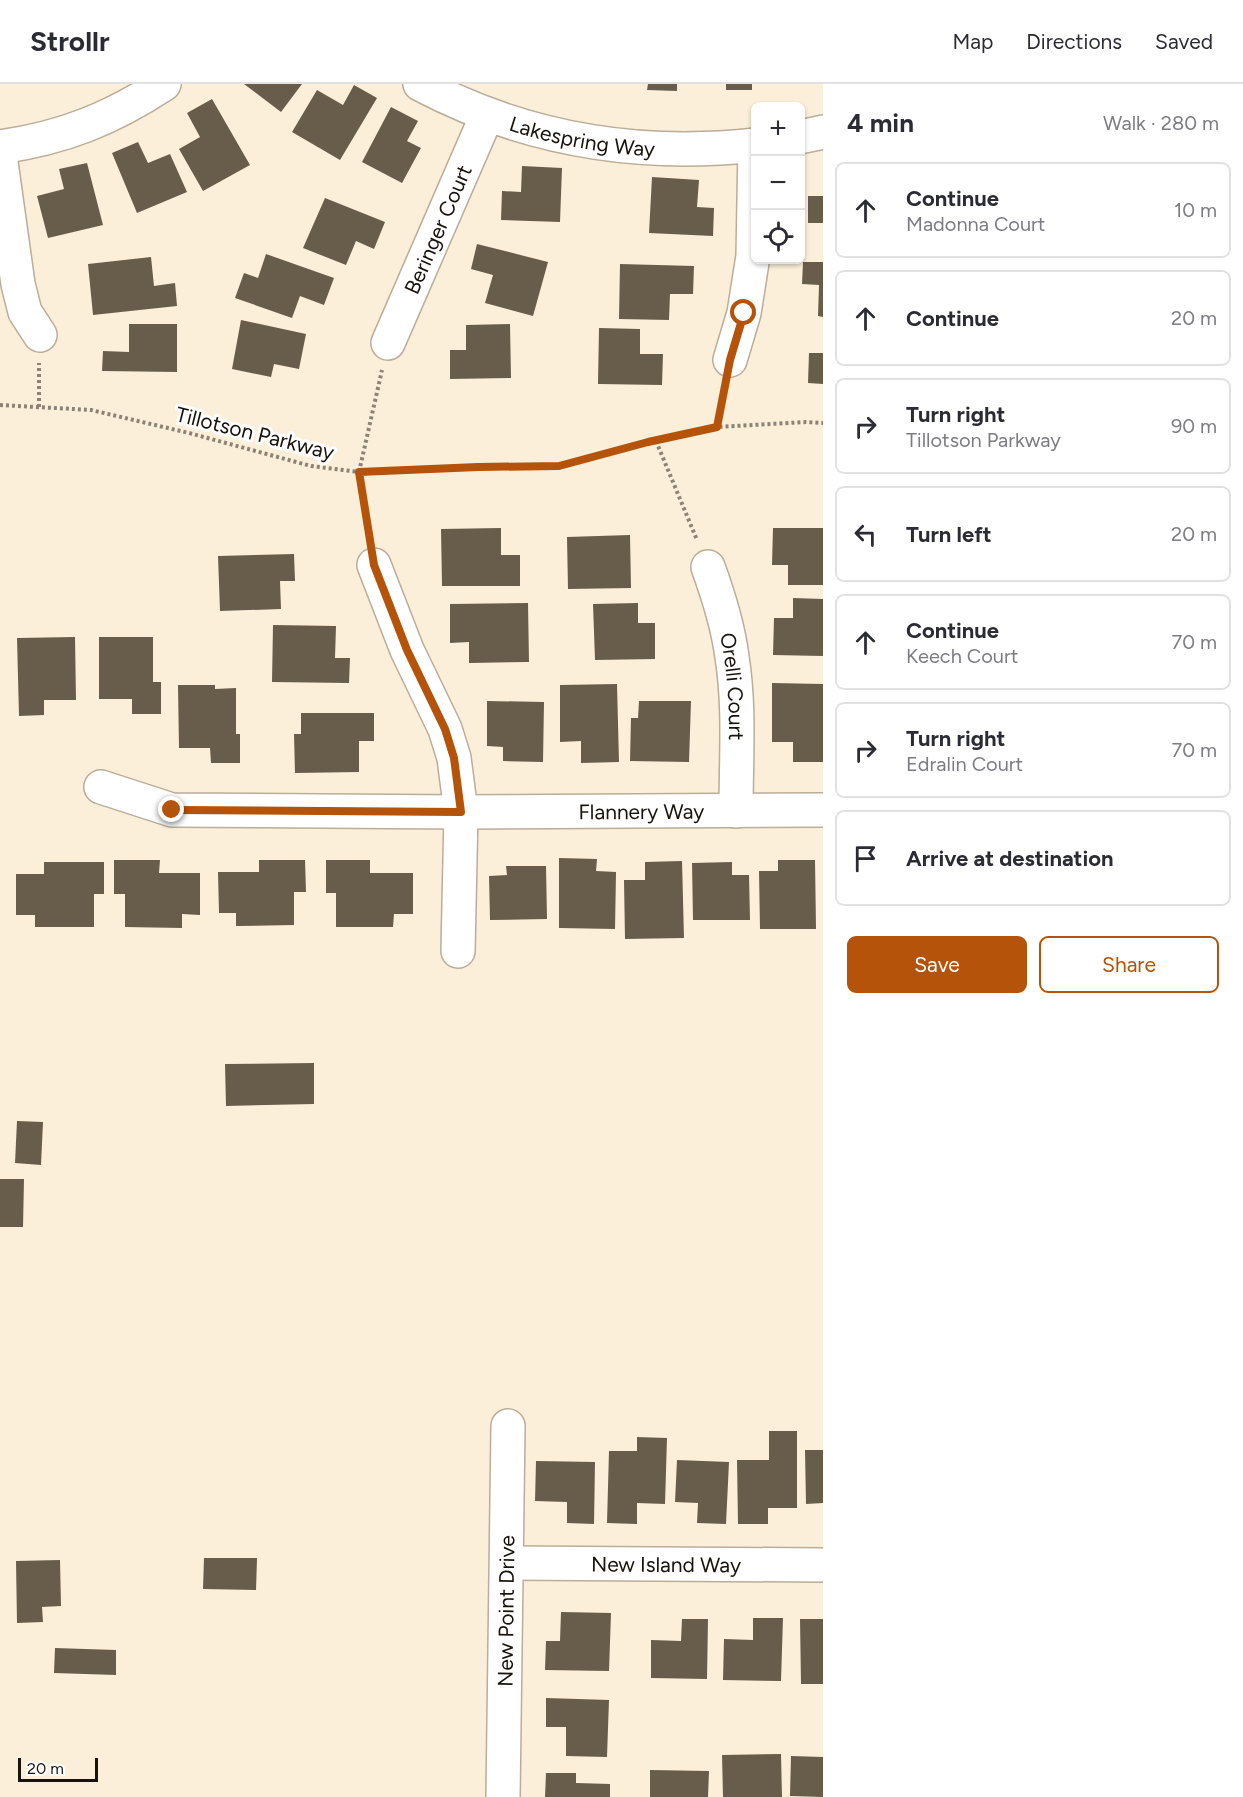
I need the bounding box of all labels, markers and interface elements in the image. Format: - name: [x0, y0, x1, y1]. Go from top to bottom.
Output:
- text: Strollr: [30, 24, 110, 58]
- text: Map: [952, 29, 993, 54]
- text: Directions: [1026, 29, 1122, 54]
- text: Saved: [1155, 29, 1213, 54]
- map controls: [751, 102, 805, 264]
- button: +: [751, 102, 805, 156]
- text: 4 min: [847, 107, 914, 139]
- street label: Lakespring Way: [507, 110, 656, 161]
- text: Walk · 280 m: [1103, 111, 1219, 135]
- button: −: [751, 156, 805, 210]
- street label: Beringer Court: [398, 161, 476, 298]
- text: Continue: [906, 185, 999, 212]
- icon: ahead: [849, 194, 882, 227]
- text: 10 m: [1174, 198, 1217, 222]
- button: locate: [751, 210, 805, 264]
- text: Madonna Court: [906, 212, 1045, 236]
- route start: [730, 299, 756, 325]
- icon: ahead: [849, 302, 882, 335]
- text: Continue: [906, 305, 999, 332]
- text: 20 m: [1171, 306, 1217, 330]
- street label: Tillotson Parkway: [173, 401, 337, 465]
- text: Turn right: [906, 401, 1005, 428]
- icon: right: [849, 410, 882, 443]
- text: 90 m: [1171, 414, 1217, 438]
- text: Tillotson Parkway: [906, 428, 1061, 452]
- icon: left: [849, 518, 882, 551]
- text: Turn left: [906, 521, 992, 548]
- text: 20 m: [1171, 522, 1217, 546]
- text: Continue: [906, 617, 999, 644]
- icon: ahead: [849, 626, 882, 659]
- text: 70 m: [1171, 630, 1217, 654]
- street label: Orelli Court: [716, 631, 750, 741]
- text: Keech Court: [906, 644, 1018, 668]
- text: Turn right: [906, 725, 1005, 752]
- icon: right: [849, 734, 882, 767]
- text: 70 m: [1171, 738, 1217, 762]
- text: Edralin Court: [906, 752, 1023, 776]
- route end: [158, 796, 184, 822]
- street label: Flannery Way: [578, 798, 704, 824]
- icon: arrive: [849, 842, 882, 875]
- text: Arrive at destination: [906, 845, 1114, 872]
- button: Save: [847, 936, 1027, 993]
- button: Share: [1039, 936, 1219, 993]
- street label: New Point Drive: [492, 1535, 519, 1687]
- street label: New Island Way: [591, 1551, 741, 1577]
- scale bar: [18, 1755, 98, 1782]
- text: 20 m: [27, 1759, 64, 1778]

